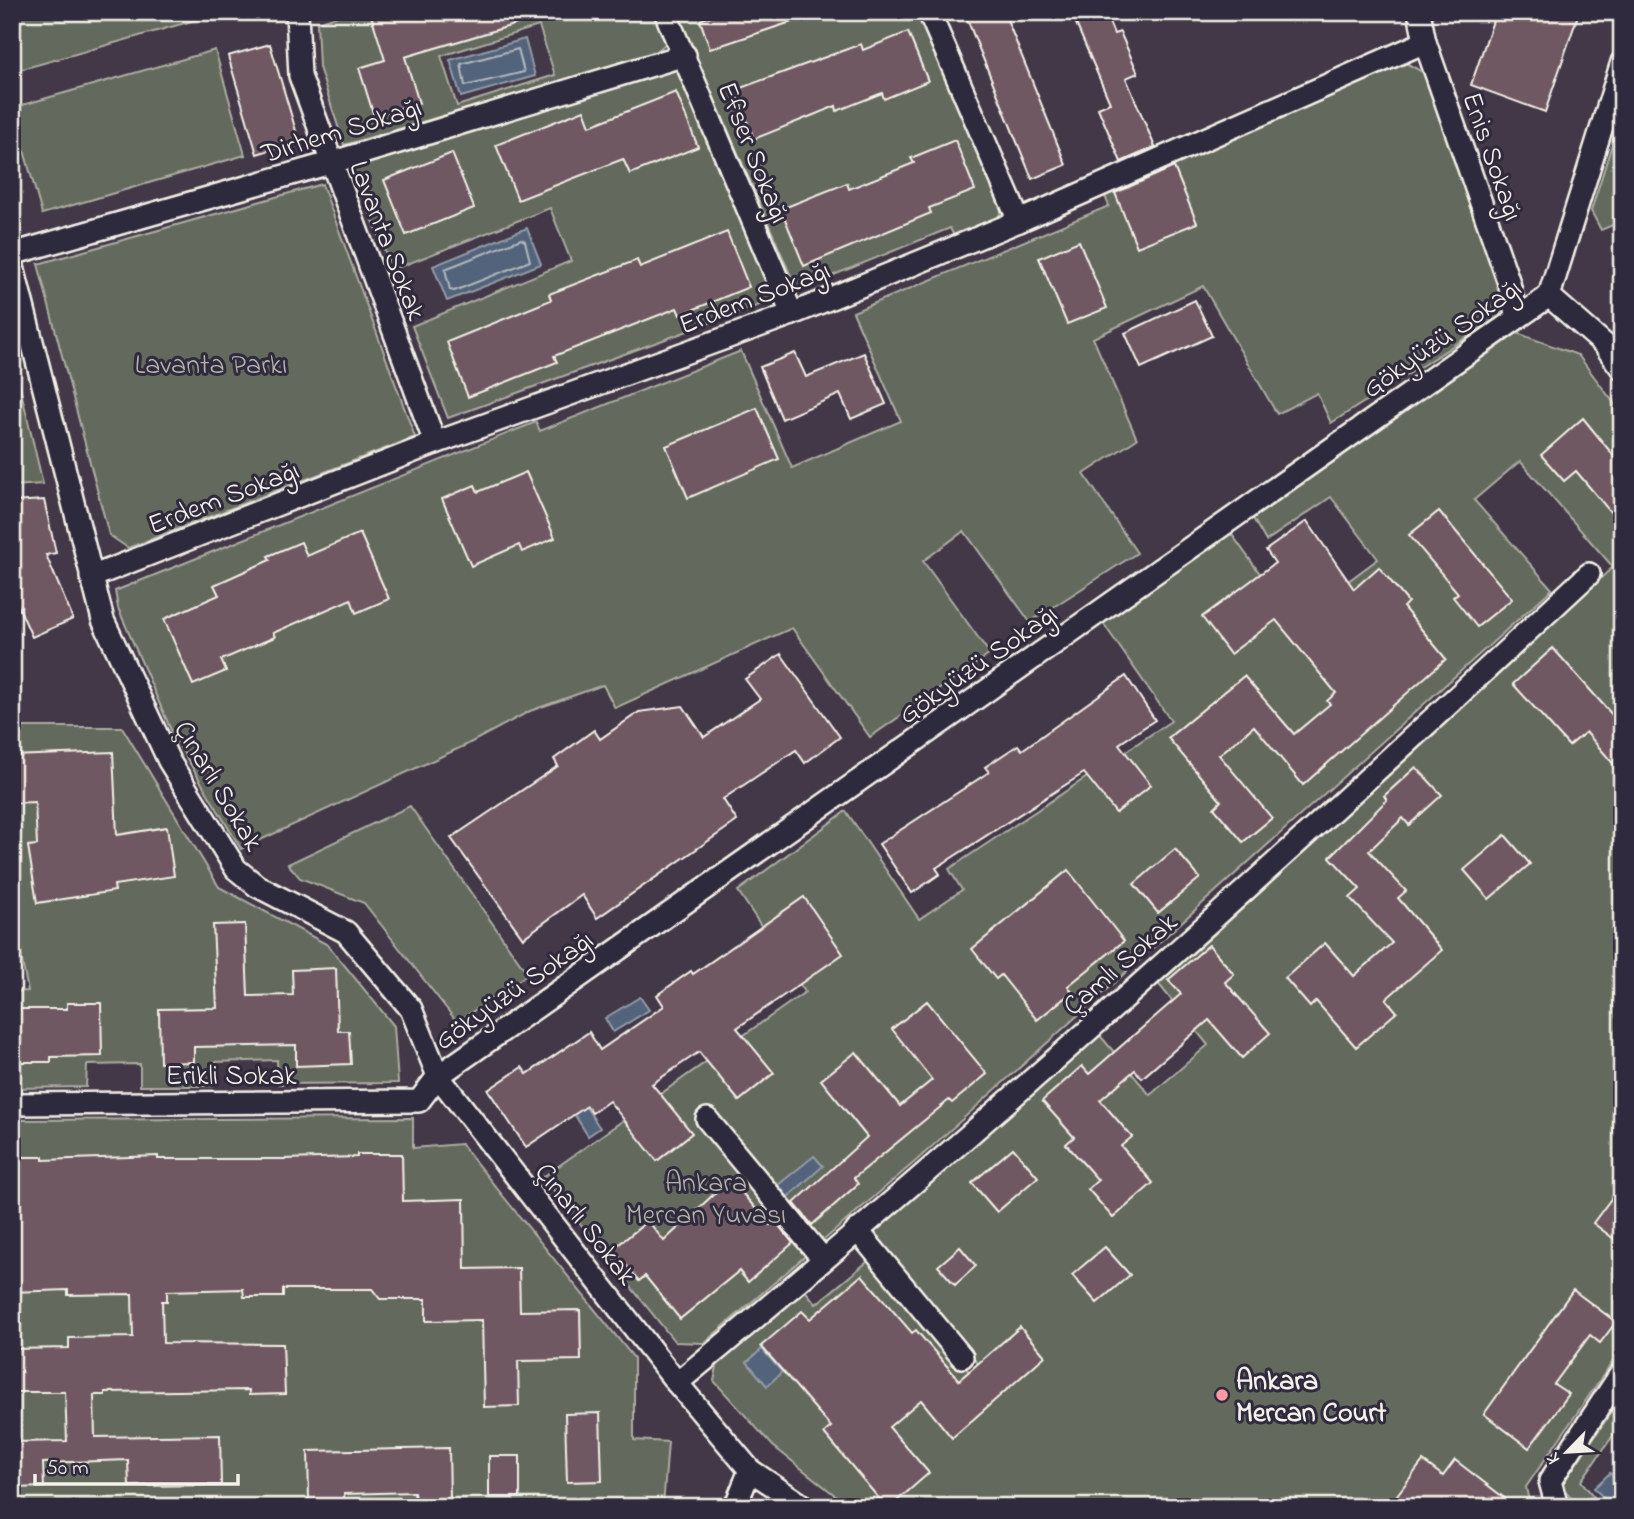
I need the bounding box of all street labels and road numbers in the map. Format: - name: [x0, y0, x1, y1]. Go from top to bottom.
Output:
- street label: Efser Sokağı: [705, 76, 799, 230]
- street label: Enis Sokağı: [1450, 87, 1532, 227]
- street label: Dirhem Sokağı: [256, 89, 427, 176]
- street label: Lavanta Sokak: [336, 155, 435, 328]
- street label: Erdem Sokağı: [674, 252, 837, 347]
- street label: Gökyüzü Sokağı: [1355, 270, 1531, 410]
- street label: Erdem Sokağı: [143, 452, 306, 547]
- street label: Gökyüzü Sokağı: [891, 596, 1067, 736]
- street label: Çınarlı Sokak: [162, 714, 273, 861]
- street label: Çamlı Sokak: [1055, 904, 1188, 1027]
- street label: Gökyüzü Sokağı: [427, 922, 603, 1062]
- street label: Erikli Sokak: [165, 1057, 297, 1098]
- street label: Çınarlı Sokak: [523, 1155, 646, 1296]

